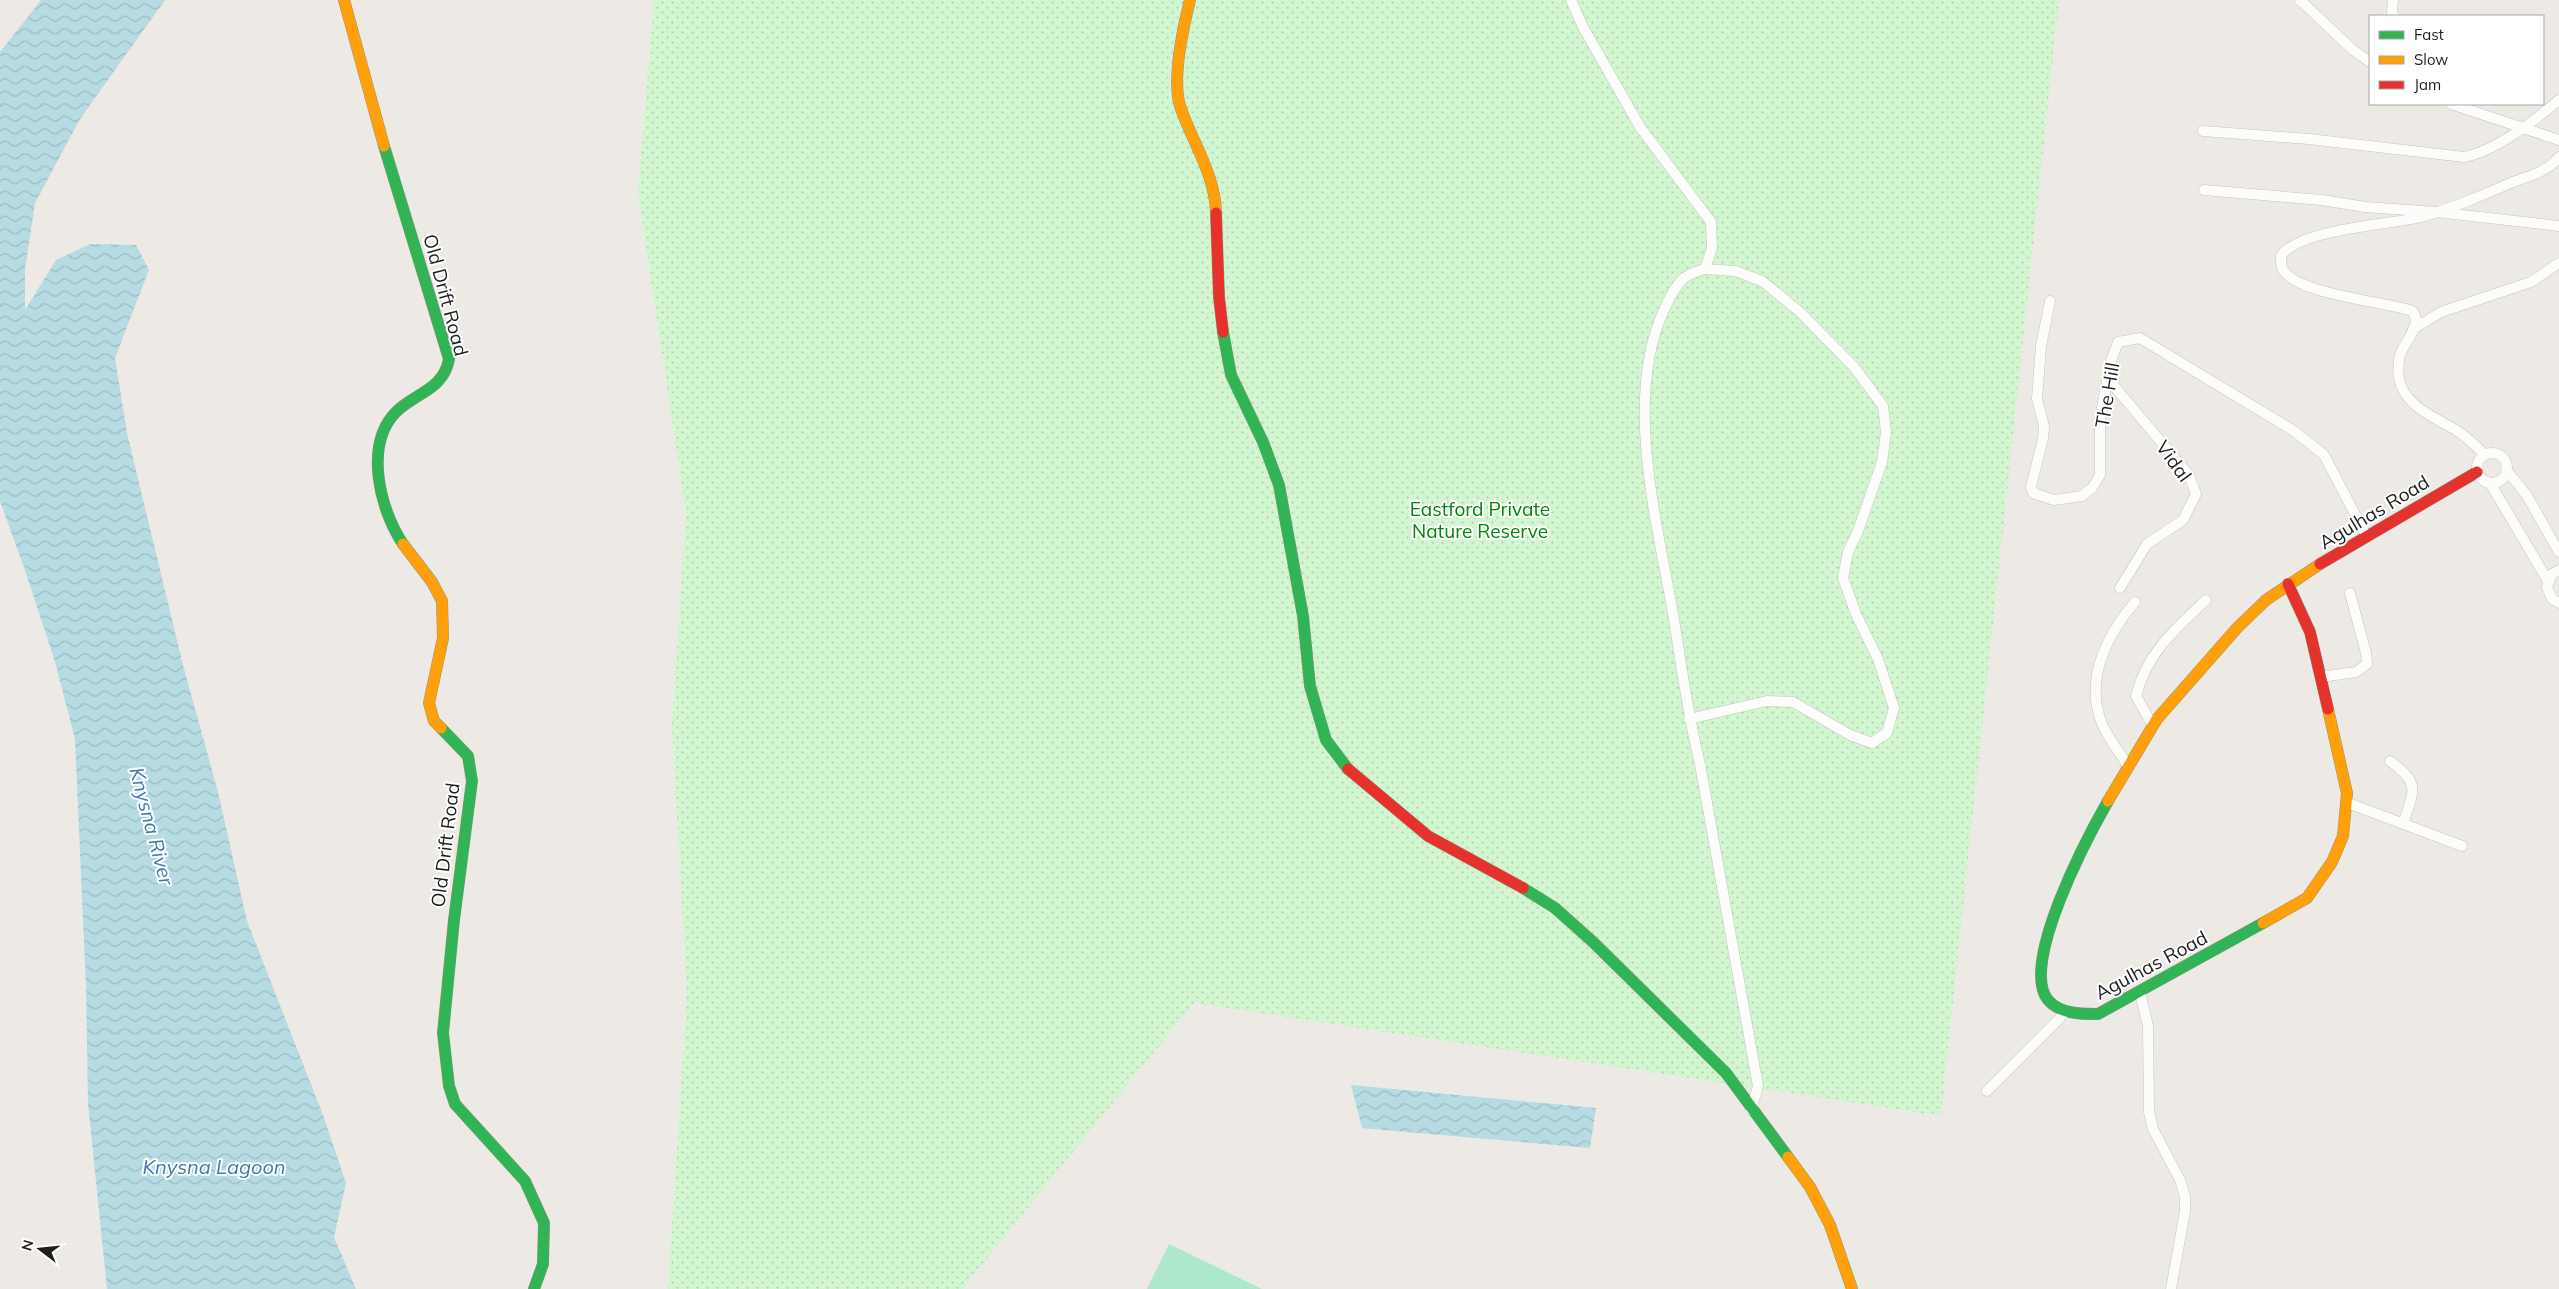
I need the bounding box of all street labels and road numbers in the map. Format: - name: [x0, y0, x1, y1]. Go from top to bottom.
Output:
- street label: Old Drift Road: [418, 231, 474, 359]
- street label: The Hill: [2089, 360, 2125, 430]
- street label: Vidal: [2151, 436, 2197, 486]
- street label: Agulhas Road: [2315, 470, 2433, 554]
- street label: Old Drift Road: [425, 781, 465, 909]
- street label: Agulhas Road: [2090, 925, 2212, 1005]

